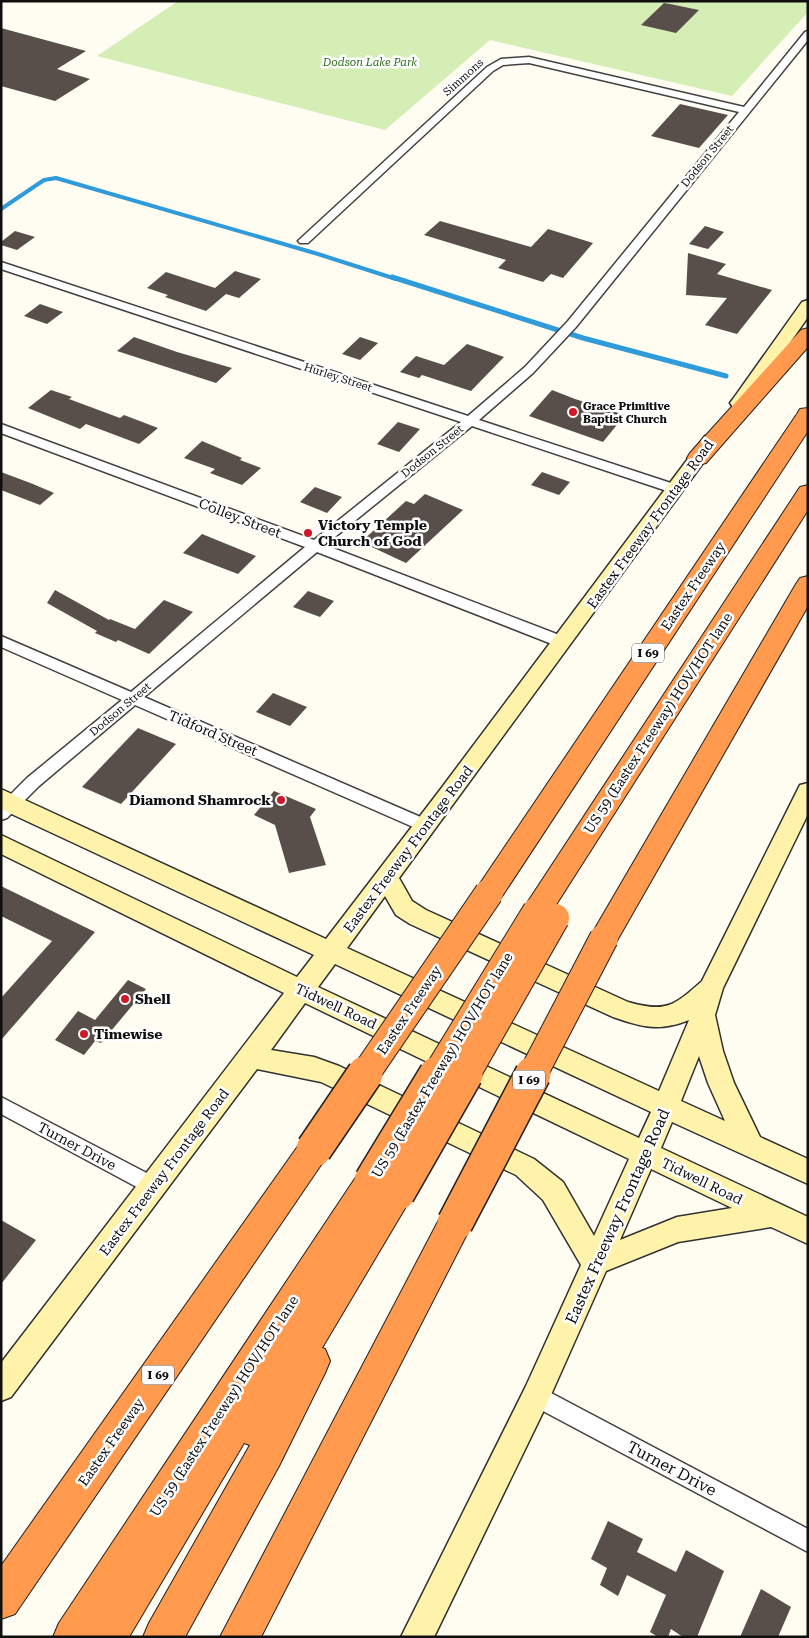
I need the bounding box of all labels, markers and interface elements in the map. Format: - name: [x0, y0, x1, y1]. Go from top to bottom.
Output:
- park label: Dodson Lake Park: [322, 56, 417, 69]
- street label: Simmons: [441, 56, 486, 99]
- street label: Dodson Street: [679, 123, 736, 190]
- street label: Hurley Street: [302, 360, 373, 395]
- place label: Grace Primitive Baptist Church: [583, 400, 670, 426]
- marker: Grace Primitive Baptist Church: [567, 406, 579, 418]
- street label: Dodson Street: [399, 423, 466, 480]
- street label: Eastex Freeway Frontage Road: [583, 436, 717, 612]
- street label: Colley Street: [197, 495, 283, 541]
- place label: Victory Temple Church of God: [318, 517, 427, 549]
- marker: Victory Temple Church of God: [302, 527, 314, 539]
- street label: Eastex Freeway: [657, 538, 729, 634]
- street label: US 59 (Eastex Freeway) HOV/HOT lane: [580, 609, 736, 836]
- road number: I 69: [632, 644, 664, 662]
- street label: Dodson Street: [87, 680, 154, 739]
- street label: Tidford Street: [166, 707, 260, 759]
- street label: Eastex Freeway Frontage Road: [340, 762, 476, 936]
- place label: Diamond Shamrock: [129, 792, 271, 808]
- marker: Diamond Shamrock: [275, 794, 287, 806]
- street label: US 59 (Eastex Freeway) HOV/HOT lane: [368, 949, 516, 1181]
- street label: Eastex Freeway: [373, 962, 445, 1057]
- street label: Tidwell Road: [293, 980, 379, 1032]
- place label: Shell: [135, 991, 171, 1007]
- marker: Shell: [119, 993, 131, 1005]
- place label: Timewise: [94, 1026, 162, 1042]
- marker: Timewise: [78, 1028, 90, 1040]
- road number: I 69: [513, 1070, 545, 1090]
- street label: Eastex Freeway Frontage Road: [96, 1085, 232, 1259]
- street label: Eastex Freeway Frontage Road: [561, 1106, 674, 1327]
- street label: Turner Drive: [35, 1119, 119, 1173]
- street label: Tidwell Road: [659, 1154, 745, 1208]
- street label: US 59 (Eastex Freeway) HOV/HOT lane: [146, 1292, 302, 1519]
- road number: I 69: [142, 1366, 174, 1384]
- street label: Eastex Freeway: [75, 1394, 148, 1489]
- street label: Turner Drive: [624, 1437, 720, 1500]

